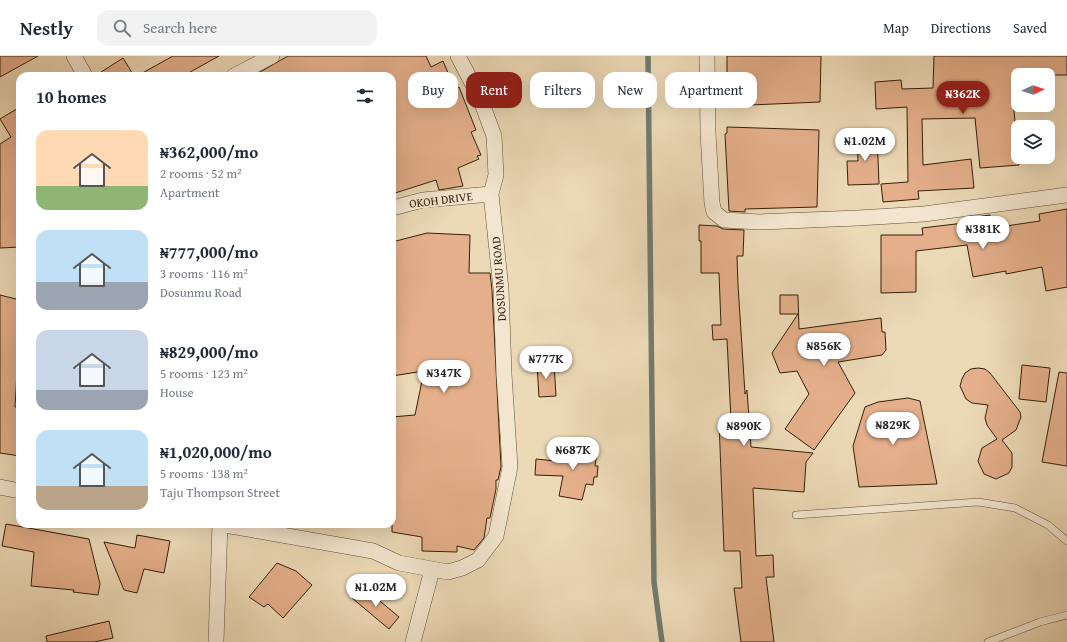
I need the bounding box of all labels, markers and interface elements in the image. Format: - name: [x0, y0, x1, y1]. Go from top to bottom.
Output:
- search box: [97, 10, 377, 46]
- text: Nestly: [20, 14, 73, 42]
- icon: search: [111, 17, 133, 39]
- text: Search here: [143, 17, 217, 38]
- text: Map: [883, 18, 909, 38]
- text: Directions: [931, 18, 991, 38]
- text: Saved: [1013, 18, 1047, 38]
- north arrow: [1011, 68, 1055, 112]
- map controls: [1011, 68, 1055, 164]
- chip: Buy: [408, 72, 458, 108]
- chip: Rent: [466, 72, 522, 108]
- chip: Filters: [530, 72, 595, 108]
- chip: New: [603, 72, 657, 108]
- chip: Apartment: [665, 72, 757, 108]
- pin: ₦362K: [935, 81, 991, 115]
- text: 10 homes: [36, 84, 107, 109]
- text: ₦362K: [945, 84, 981, 103]
- icon: filters: [354, 85, 376, 107]
- button: layers: [1011, 120, 1055, 164]
- pin: ₦1.02M: [832, 128, 898, 162]
- text: ₦1.02M: [844, 131, 886, 150]
- text: ₦362,000/mo: [160, 139, 258, 164]
- icon: home: [68, 146, 116, 194]
- text: 2 rooms · 52 m²: [160, 164, 242, 183]
- text: Apartment: [160, 183, 220, 202]
- street label: OKOH DRIVE: [408, 187, 474, 212]
- pin: ₦381K: [955, 216, 1011, 250]
- text: ₦381K: [965, 219, 1001, 238]
- street label: DOSUNMU ROAD: [487, 236, 510, 322]
- text: ₦777,000/mo: [160, 239, 258, 264]
- icon: home: [68, 246, 116, 294]
- text: 3 rooms · 116 m²: [160, 264, 248, 283]
- text: Dosunmu Road: [160, 283, 242, 302]
- pin: ₦856K: [796, 333, 852, 367]
- text: ₦856K: [806, 336, 842, 355]
- text: ₦829,000/mo: [160, 339, 258, 364]
- icon: home: [68, 346, 116, 394]
- pin: ₦777K: [518, 346, 574, 380]
- text: ₦777K: [528, 349, 564, 368]
- pin: ₦347K: [416, 360, 472, 394]
- text: ₦347K: [426, 363, 462, 382]
- text: 5 rooms · 123 m²: [160, 364, 248, 383]
- text: House: [160, 383, 194, 402]
- pin: ₦829K: [865, 412, 921, 446]
- pin: ₦890K: [716, 413, 772, 447]
- text: ₦829K: [875, 415, 911, 434]
- text: ₦890K: [726, 416, 762, 435]
- pin: ₦687K: [545, 437, 601, 471]
- text: ₦1,020,000/mo: [160, 439, 272, 464]
- text: ₦687K: [555, 440, 591, 459]
- icon: home: [68, 446, 116, 494]
- text: 5 rooms · 138 m²: [160, 464, 248, 483]
- text: Taju Thompson Street: [160, 483, 280, 502]
- pin: ₦1.02M: [343, 574, 409, 608]
- text: ₦1.02M: [355, 577, 397, 596]

